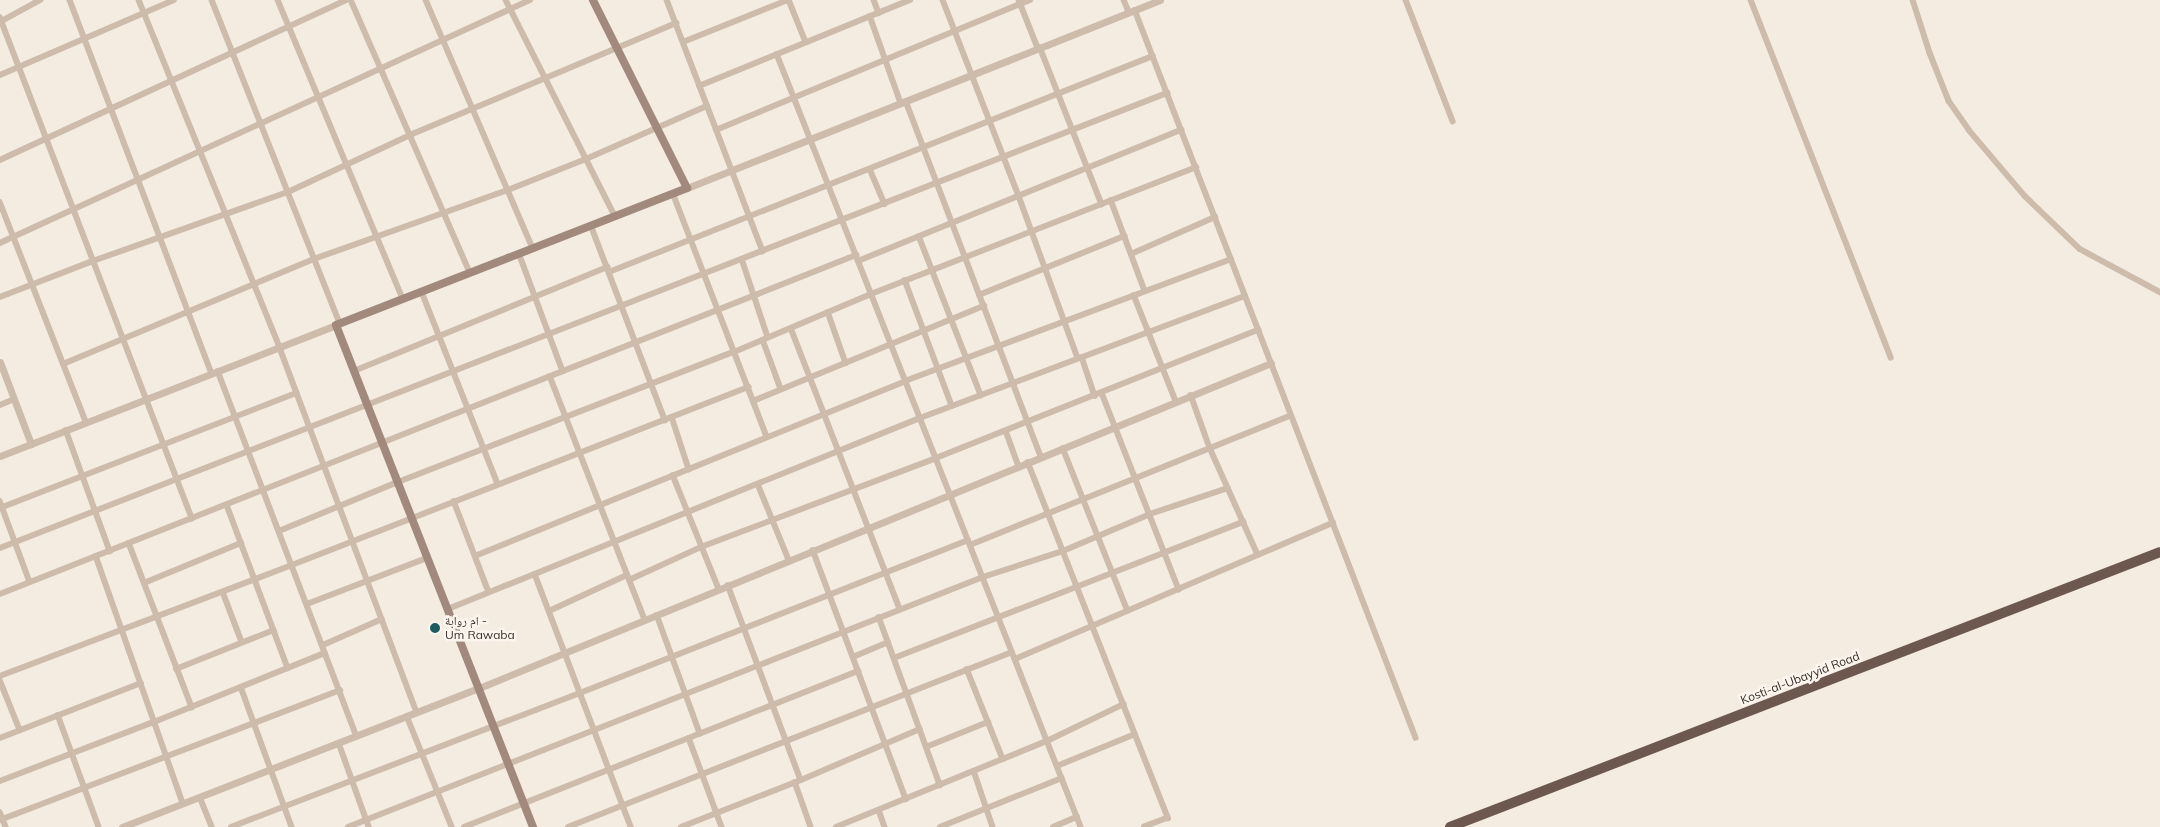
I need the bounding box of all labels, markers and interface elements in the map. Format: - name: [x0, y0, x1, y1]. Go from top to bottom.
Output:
- place label: ام روابة - Um Rawaba: [445, 614, 515, 642]
- marker: ام روابة - Um Rawaba: [429, 622, 441, 634]
- street label: Kosti-al-Ubayyid Road: [1739, 649, 1861, 707]

